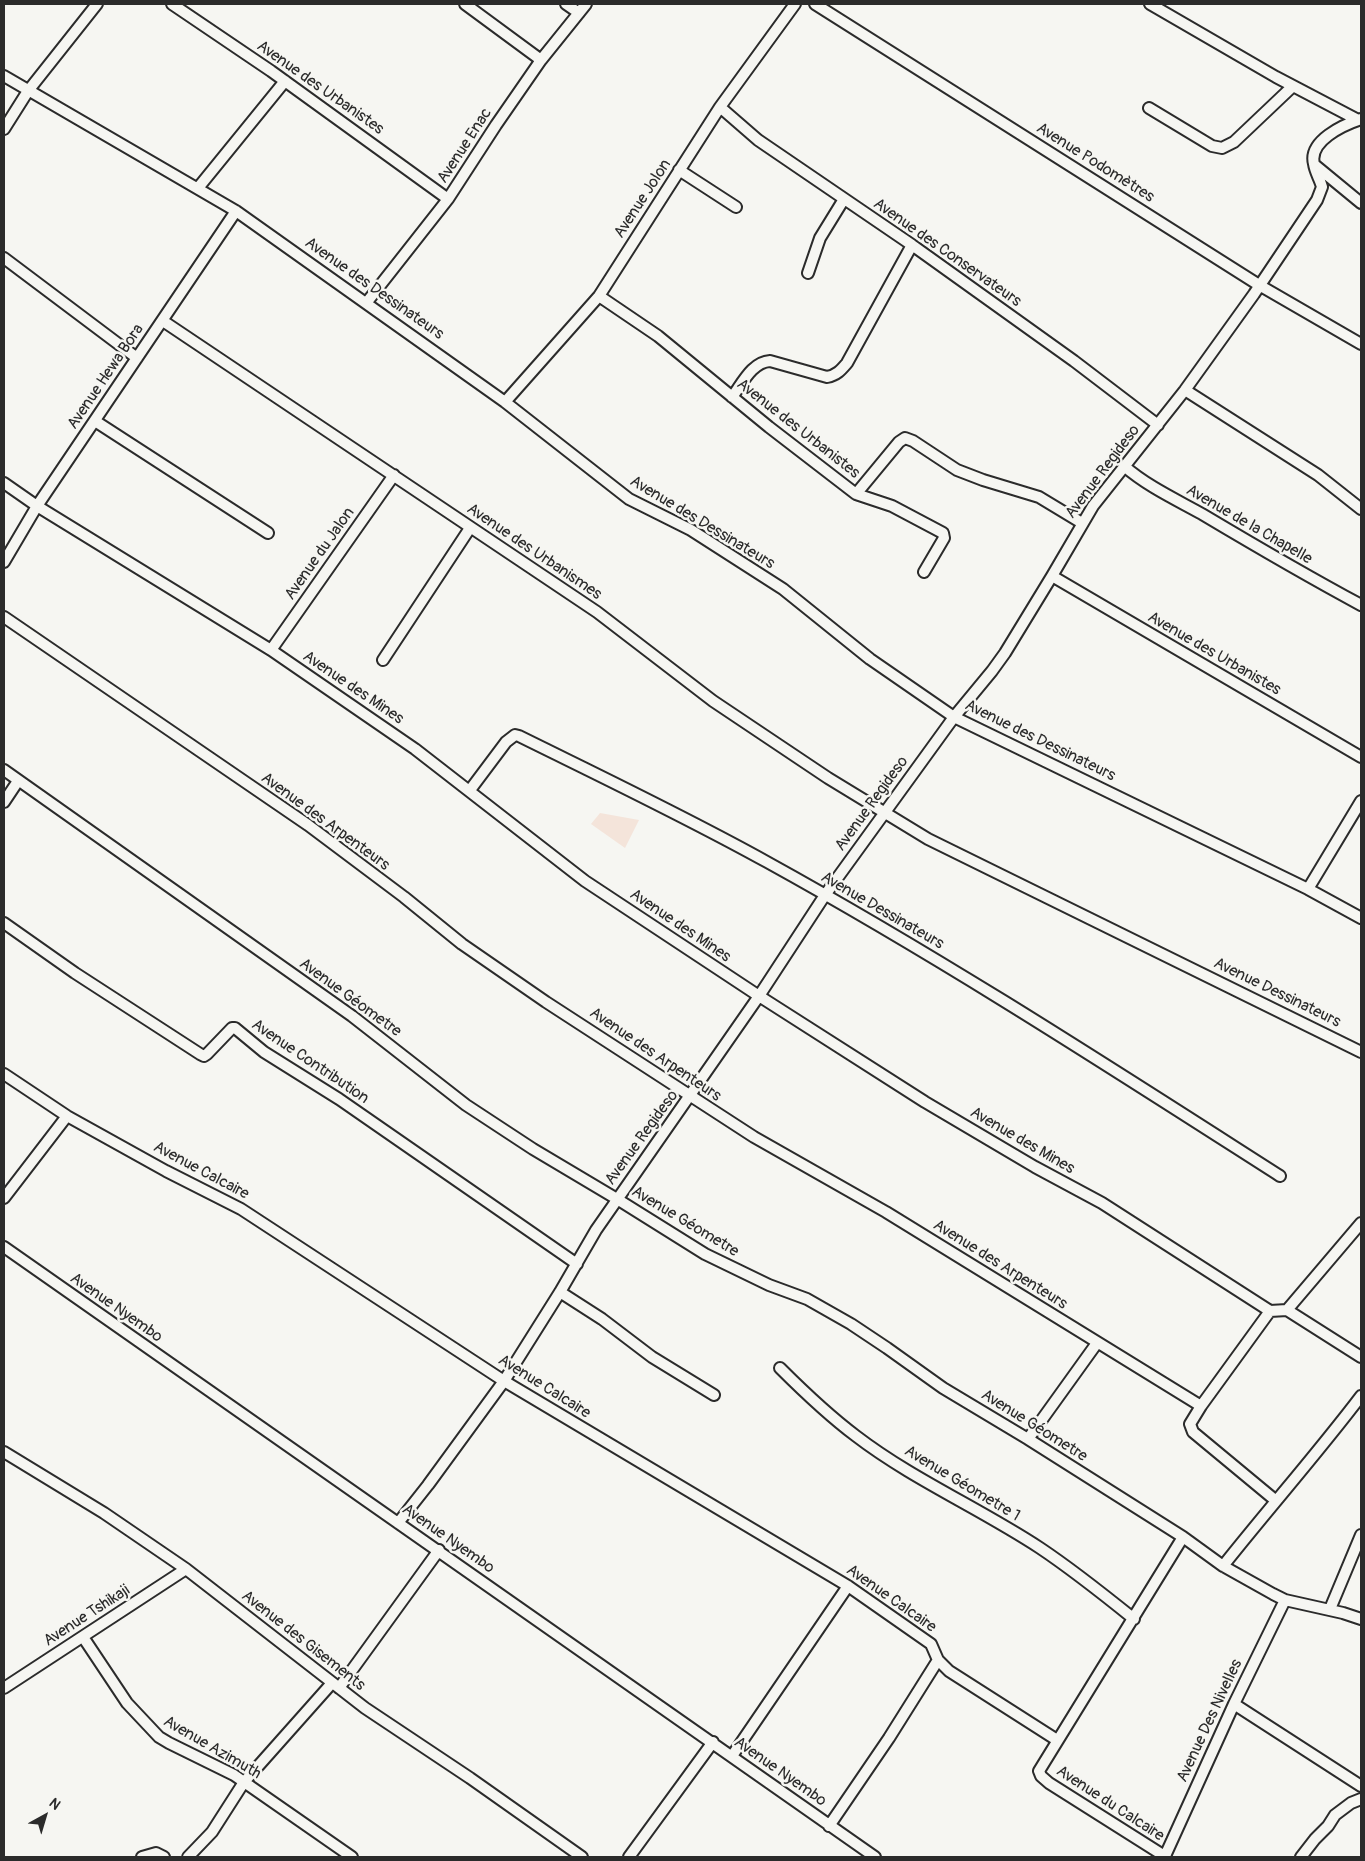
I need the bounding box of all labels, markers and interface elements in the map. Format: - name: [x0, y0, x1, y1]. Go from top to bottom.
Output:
- street label: Avenue des Urbanistes: [253, 37, 387, 139]
- street label: Avenue Enac: [434, 105, 496, 187]
- street label: Avenue Podomètres: [1033, 119, 1157, 207]
- street label: Avenue Jolon: [610, 156, 676, 242]
- street label: Avenue des Conservateurs: [869, 195, 1025, 311]
- street label: Avenue des Dessinateurs: [301, 234, 447, 344]
- street label: Avenue Hewa Bora: [64, 321, 148, 433]
- street label: Avenue des Urbanistes: [733, 375, 863, 483]
- street label: Avenue Regideso: [1062, 421, 1144, 523]
- street label: Avenue des Dessinateurs: [626, 472, 778, 574]
- street label: Avenue de la Chapelle: [1182, 481, 1316, 569]
- street label: Avenue des Urbanismes: [463, 500, 605, 604]
- street label: Avenue du Jalon: [281, 504, 359, 604]
- street label: Avenue des Urbanistes: [1144, 608, 1284, 700]
- street label: Avenue des Mines: [299, 647, 407, 729]
- street label: Avenue des Dessinateurs: [961, 696, 1119, 786]
- street label: Avenue Regideso: [831, 753, 913, 855]
- street label: Avenue des Arpenteurs: [257, 769, 393, 875]
- street label: Avenue Dessinateurs: [817, 868, 947, 954]
- street label: Avenue des Mines: [626, 885, 734, 967]
- street label: Avenue Géometre: [295, 954, 405, 1042]
- street label: Avenue Dessinateurs: [1210, 954, 1344, 1032]
- street label: Avenue des Arpenteurs: [586, 1004, 724, 1106]
- street label: Avenue Contribution: [248, 1016, 372, 1108]
- street label: Avenue Regideso: [601, 1087, 683, 1189]
- street label: Avenue des Mines: [966, 1103, 1078, 1179]
- street label: Avenue Calcaire: [150, 1138, 252, 1204]
- street label: Avenue Géometre: [628, 1182, 742, 1262]
- street label: Avenue des Arpenteurs: [929, 1216, 1071, 1314]
- street label: Avenue Nyembo: [66, 1269, 166, 1347]
- street label: Avenue Calcaire: [494, 1351, 594, 1423]
- street label: Avenue Géometre: [977, 1386, 1091, 1466]
- street label: Avenue Géometre 1: [901, 1442, 1023, 1526]
- street label: Avenue Nyembo: [398, 1500, 498, 1578]
- street label: Avenue Calcaire: [842, 1561, 940, 1637]
- street label: Avenue Tshikaji: [40, 1581, 134, 1651]
- street label: Avenue des Gisements: [237, 1587, 369, 1695]
- street label: Avenue Des Nivelles: [1173, 1657, 1247, 1785]
- street label: Avenue Azimuth: [160, 1712, 264, 1784]
- street label: Avenue Nyembo: [730, 1733, 830, 1811]
- street label: Avenue du Calcaire: [1052, 1762, 1168, 1846]
- north arrow: [20, 1791, 70, 1841]
- text: N: [46, 1794, 64, 1814]

